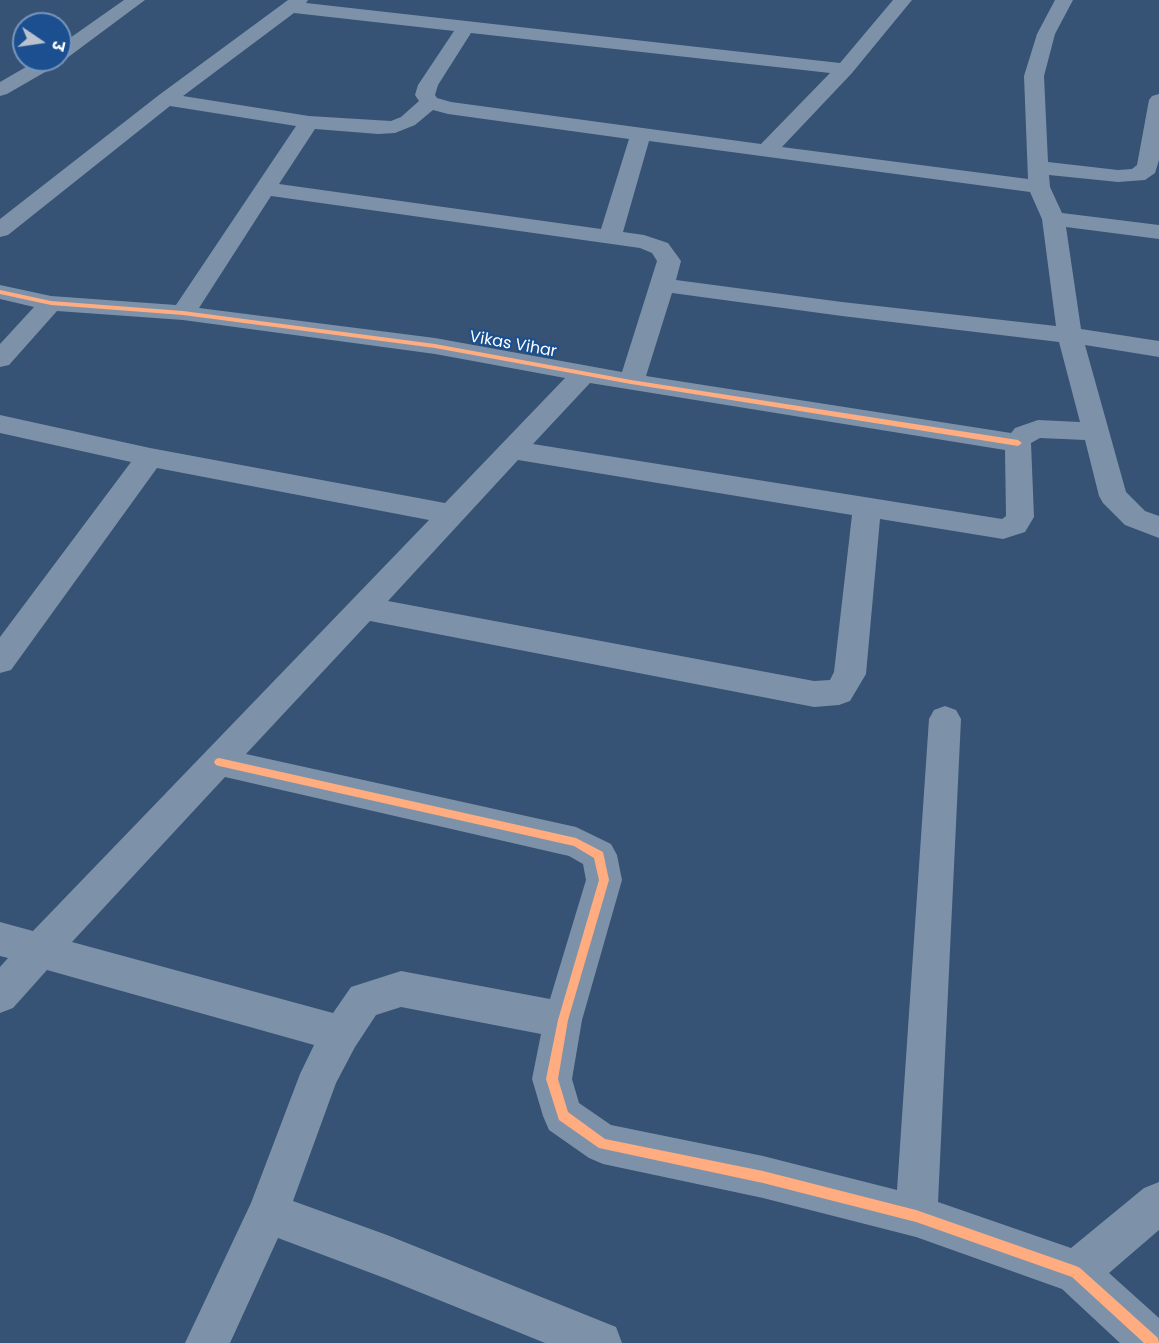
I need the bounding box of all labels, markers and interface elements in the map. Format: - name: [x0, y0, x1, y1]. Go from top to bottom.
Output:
- north arrow: [12, 12, 72, 72]
- text: उ: [46, 39, 70, 53]
- street label: Vikas Vihar: [468, 328, 558, 362]

